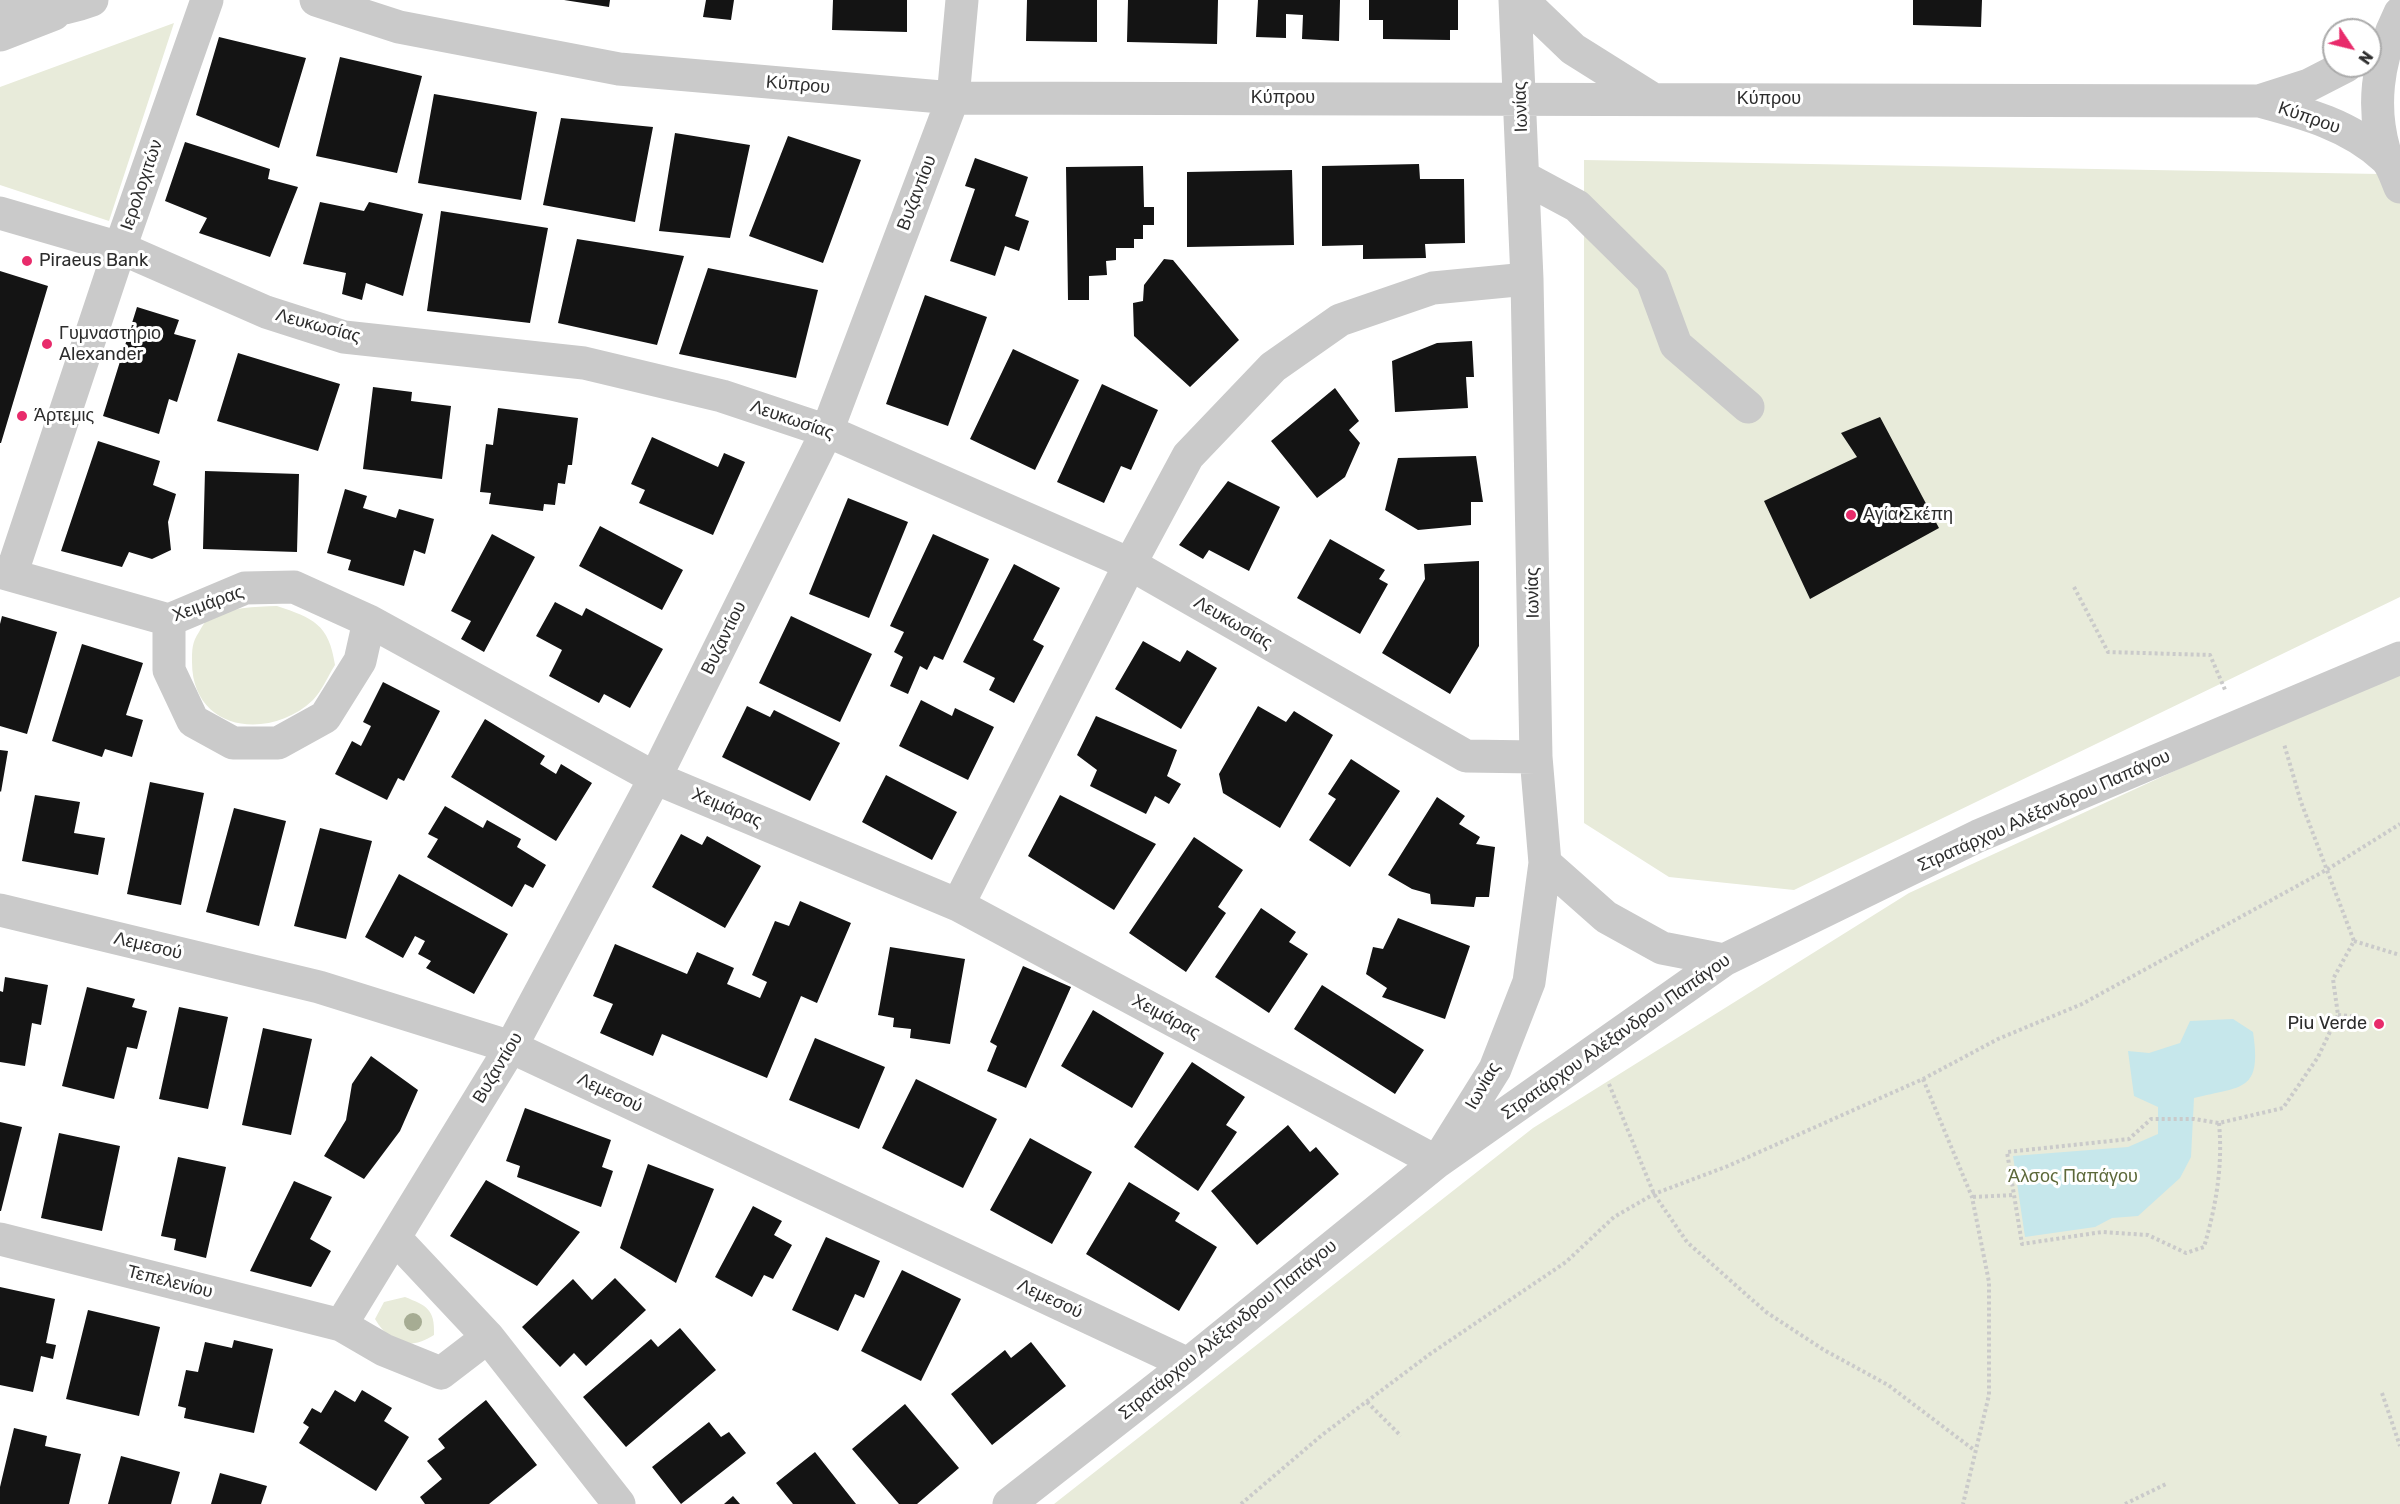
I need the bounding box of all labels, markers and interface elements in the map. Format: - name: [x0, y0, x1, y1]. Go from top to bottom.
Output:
- north arrow: [2322, 18, 2382, 78]
- text: N: [2354, 47, 2377, 68]
- street label: Κύπρου: [765, 71, 831, 99]
- street label: Ιωνίας: [1509, 81, 1533, 133]
- street label: Κύπρου: [1251, 87, 1315, 109]
- street label: Κύπρου: [1737, 88, 1801, 110]
- street label: Κύπρου: [2275, 97, 2343, 139]
- street label: Ιερολοχιτών: [116, 137, 168, 233]
- street label: Βυζαντίου: [893, 152, 941, 234]
- place label: Piraeus Bank: [39, 250, 148, 272]
- marker: Piraeus Bank: [20, 254, 34, 268]
- street label: Λευκωσίας: [273, 304, 363, 348]
- place label: Γυμναστήριο Alexander: [59, 323, 161, 366]
- marker: Γυμναστήριο Alexander: [40, 337, 54, 351]
- street label: Λευκωσίας: [747, 396, 837, 444]
- place label: Άρτεμις: [34, 405, 94, 427]
- marker: Άρτεμις: [15, 409, 29, 423]
- place label: Αγία Σκέπη: [1863, 504, 1953, 526]
- marker: Αγία Σκέπη: [1844, 508, 1858, 522]
- street label: Ιωνίας: [1522, 567, 1544, 619]
- street label: Χειμάρας: [169, 581, 247, 627]
- street label: Λευκωσίας: [1190, 592, 1276, 654]
- street label: Βυζαντίου: [697, 598, 751, 678]
- street label: Στρατάρχου Αλέξανδρου Παπάγου: [1914, 745, 2174, 877]
- street label: Χειμάρας: [689, 784, 765, 832]
- street label: Λεμεσού: [112, 928, 184, 964]
- street label: Στρατάρχου Αλέξανδρου Παπάγου: [1498, 950, 1734, 1124]
- street label: Χειμάρας: [1128, 990, 1204, 1044]
- place label: Piu Verde: [2287, 1013, 2367, 1035]
- marker: Piu Verde: [2372, 1017, 2386, 1031]
- street label: Βυζαντίου: [468, 1029, 528, 1107]
- street label: Ιωνίας: [1461, 1058, 1505, 1114]
- street label: Λεμεσού: [574, 1069, 646, 1117]
- park label: Άλσος Παπάγου: [2008, 1166, 2138, 1188]
- street label: Στρατάρχου Αλέξανδρου Παπάγου: [1115, 1235, 1341, 1425]
- street label: Τεπελενίου: [125, 1261, 215, 1303]
- street label: Λεμεσού: [1014, 1275, 1086, 1323]

